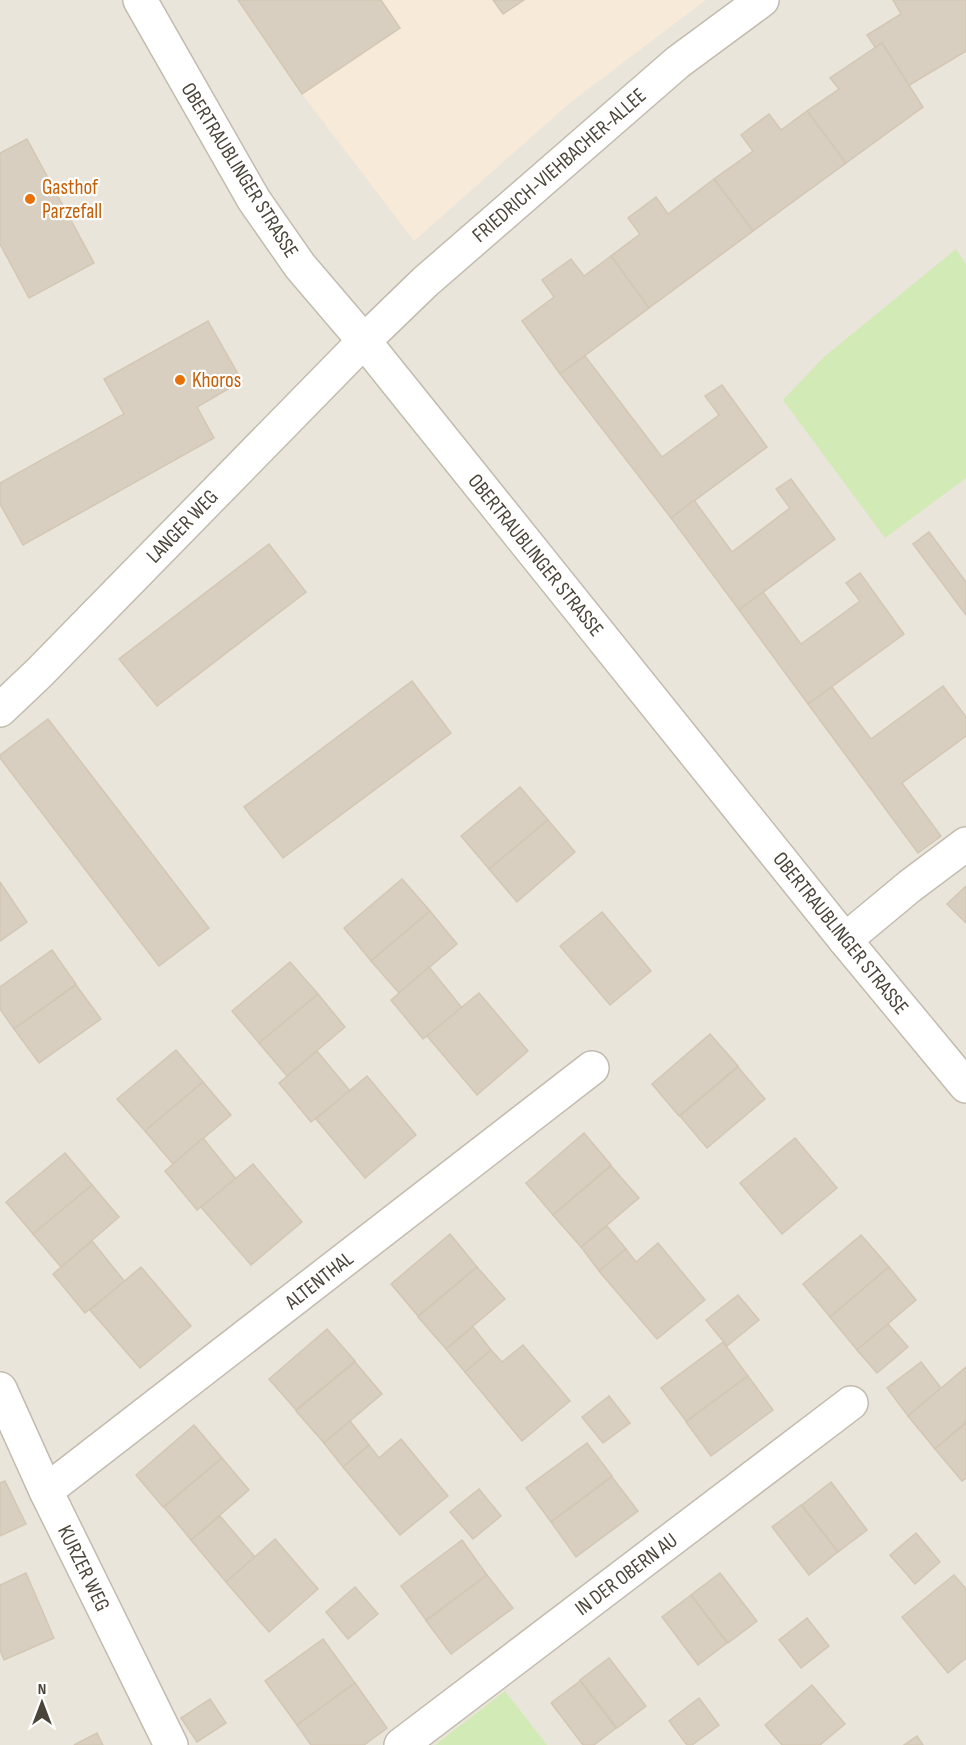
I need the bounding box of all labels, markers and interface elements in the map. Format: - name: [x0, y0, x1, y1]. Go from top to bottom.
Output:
- street label: OBERTRAUBLINGER STRASSE: [176, 78, 304, 262]
- street label: FRIEDRICH-VIEHBACHER-ALLEE: [467, 83, 651, 248]
- place label: Gasthof Parzefall: [42, 175, 102, 224]
- marker: Gasthof Parzefall: [23, 192, 37, 206]
- place label: Khoros: [192, 368, 241, 393]
- marker: Khoros: [173, 373, 187, 387]
- street label: OBERTRAUBLINGER STRASSE: [462, 469, 609, 641]
- street label: LANGER WEG: [141, 484, 223, 568]
- street label: OBERTRAUBLINGER STRASSE: [767, 847, 914, 1019]
- street label: ALTENTHAL: [280, 1246, 358, 1315]
- street label: KURZER WEG: [52, 1521, 115, 1615]
- street label: IN DER OBERN AU: [570, 1528, 682, 1621]
- north arrow: [12, 1673, 72, 1733]
- text: N: [38, 1680, 46, 1699]

